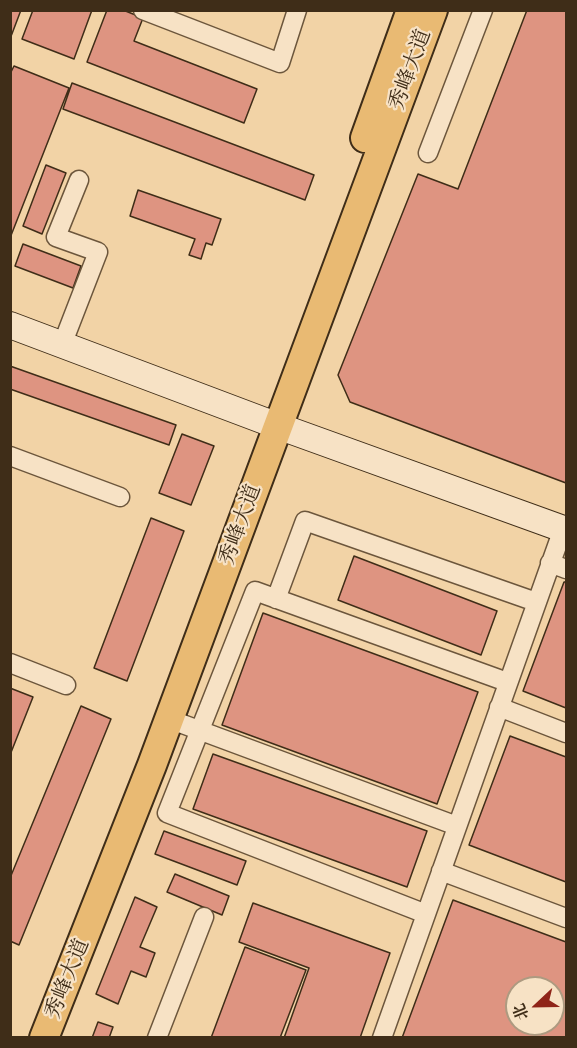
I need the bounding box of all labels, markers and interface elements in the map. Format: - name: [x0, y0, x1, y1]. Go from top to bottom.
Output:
- street label: 秀峰大道: [385, 26, 437, 114]
- street label: 秀峰大道: [215, 481, 267, 569]
- street label: 秀峰大道: [41, 935, 95, 1023]
- north arrow: [505, 976, 565, 1036]
- text: 北: [506, 1000, 534, 1024]

